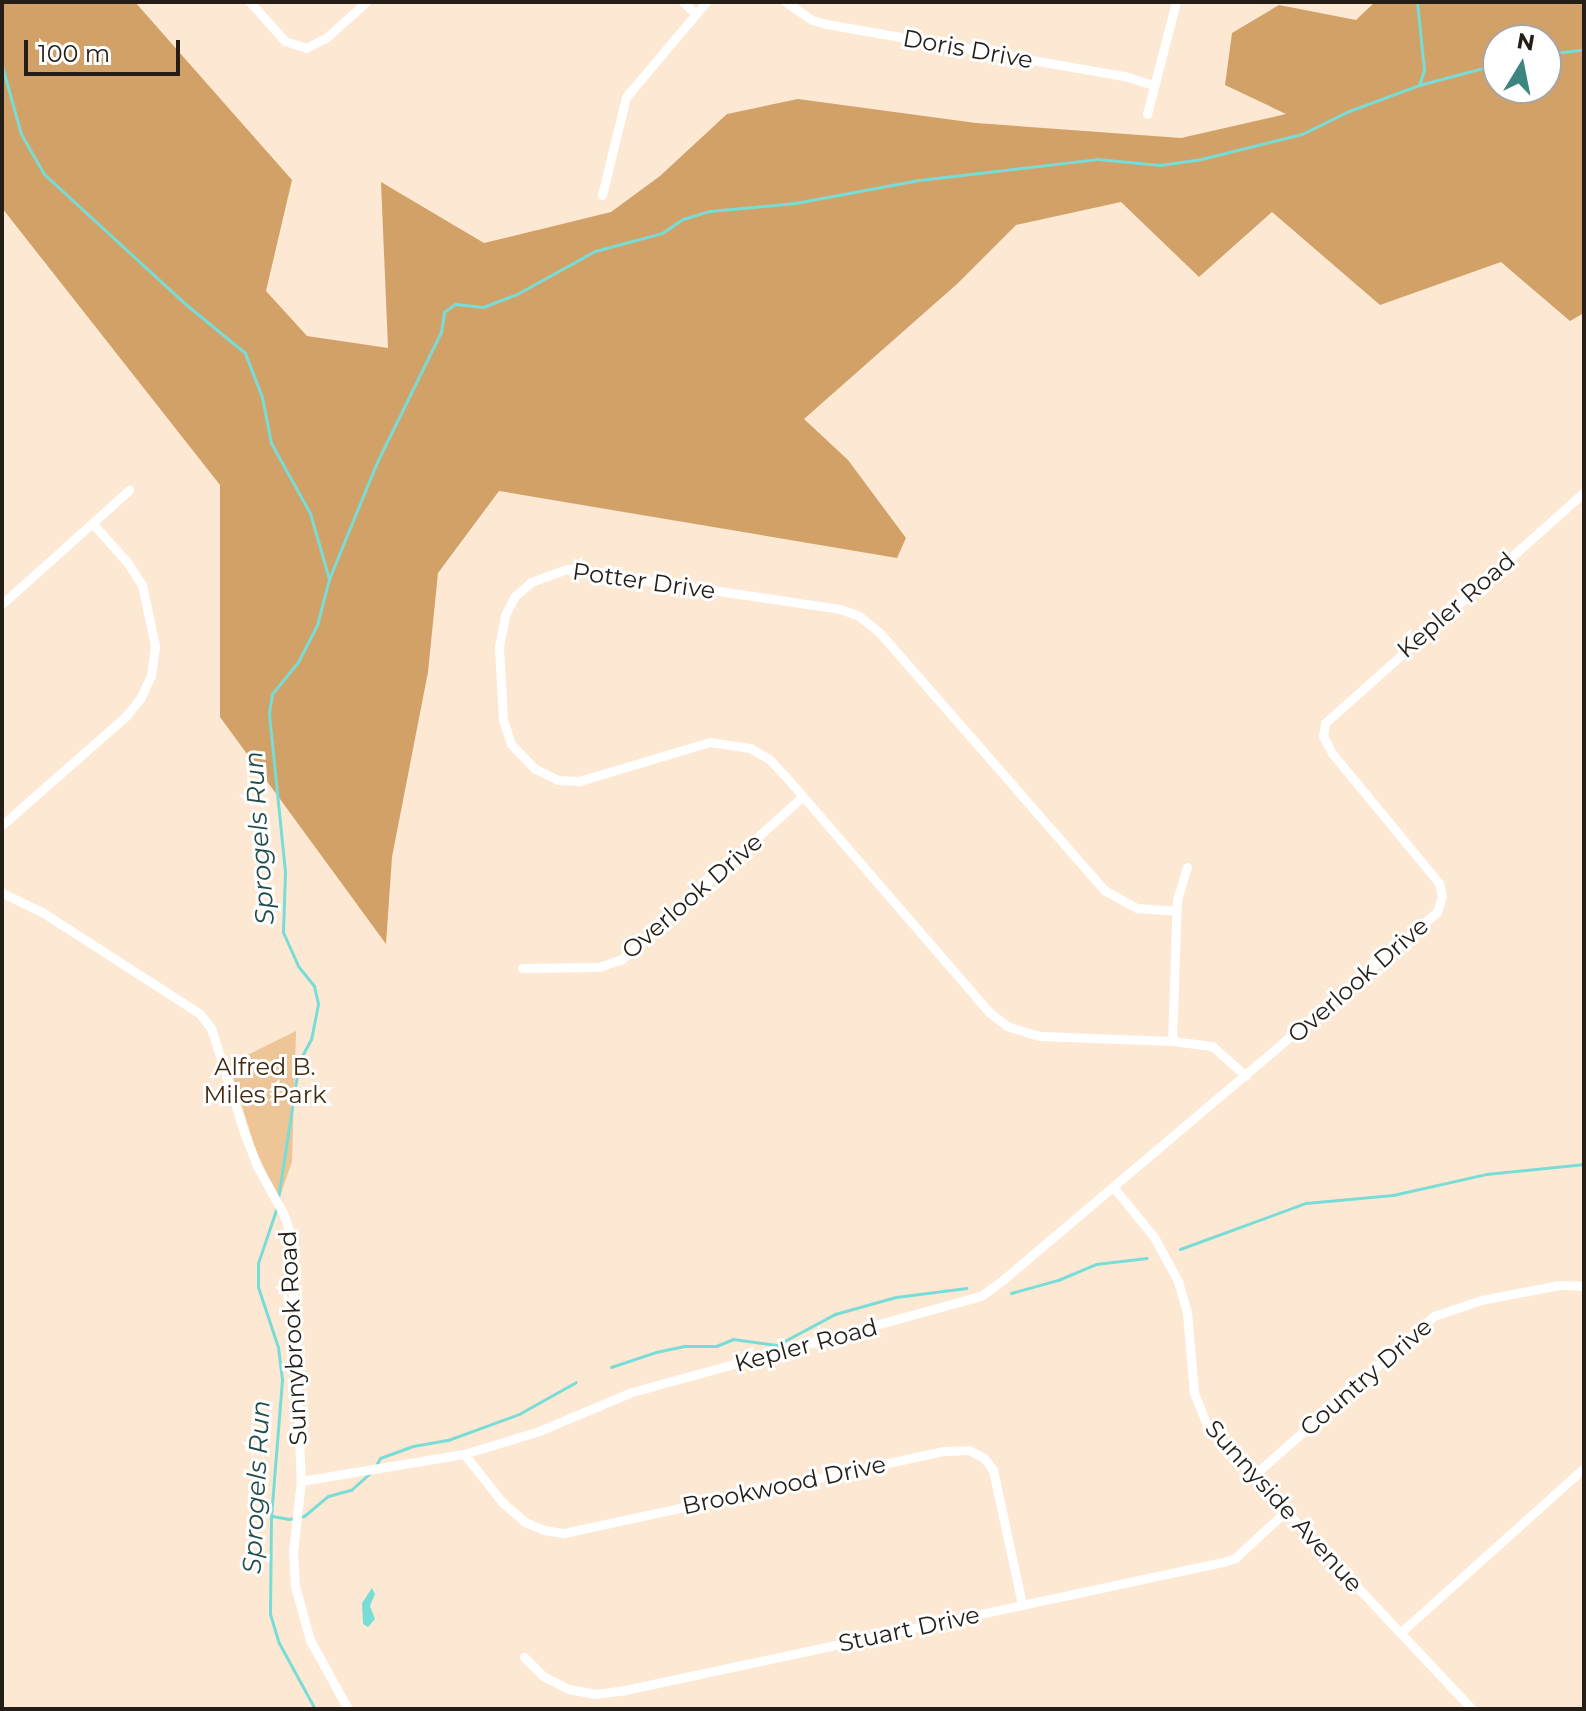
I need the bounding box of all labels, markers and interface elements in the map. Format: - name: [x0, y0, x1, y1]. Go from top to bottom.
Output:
- street label: Doris Drive: [901, 23, 1035, 75]
- scale bar: [28, 24, 184, 74]
- north arrow: [1482, 24, 1562, 104]
- text: N: [1515, 27, 1537, 57]
- text: 100 m: [38, 39, 110, 68]
- street label: Kepler Road: [1391, 546, 1521, 664]
- street label: Potter Drive: [571, 557, 717, 605]
- water label: Sprogels Run: [238, 750, 282, 926]
- street label: Overlook Drive: [616, 827, 768, 965]
- street label: Overlook Drive: [1282, 911, 1434, 1049]
- park label: Alfred B. Miles Park: [203, 1053, 327, 1109]
- street label: Sunnybrook Road: [273, 1230, 313, 1446]
- street label: Kepler Road: [731, 1312, 881, 1378]
- street label: Country Drive: [1294, 1312, 1438, 1442]
- water label: Sprogels Run: [237, 1399, 277, 1575]
- street label: Sunnyside Avenue: [1199, 1414, 1369, 1598]
- street label: Brookwood Drive: [680, 1449, 888, 1521]
- street label: Stuart Drive: [836, 1600, 982, 1658]

